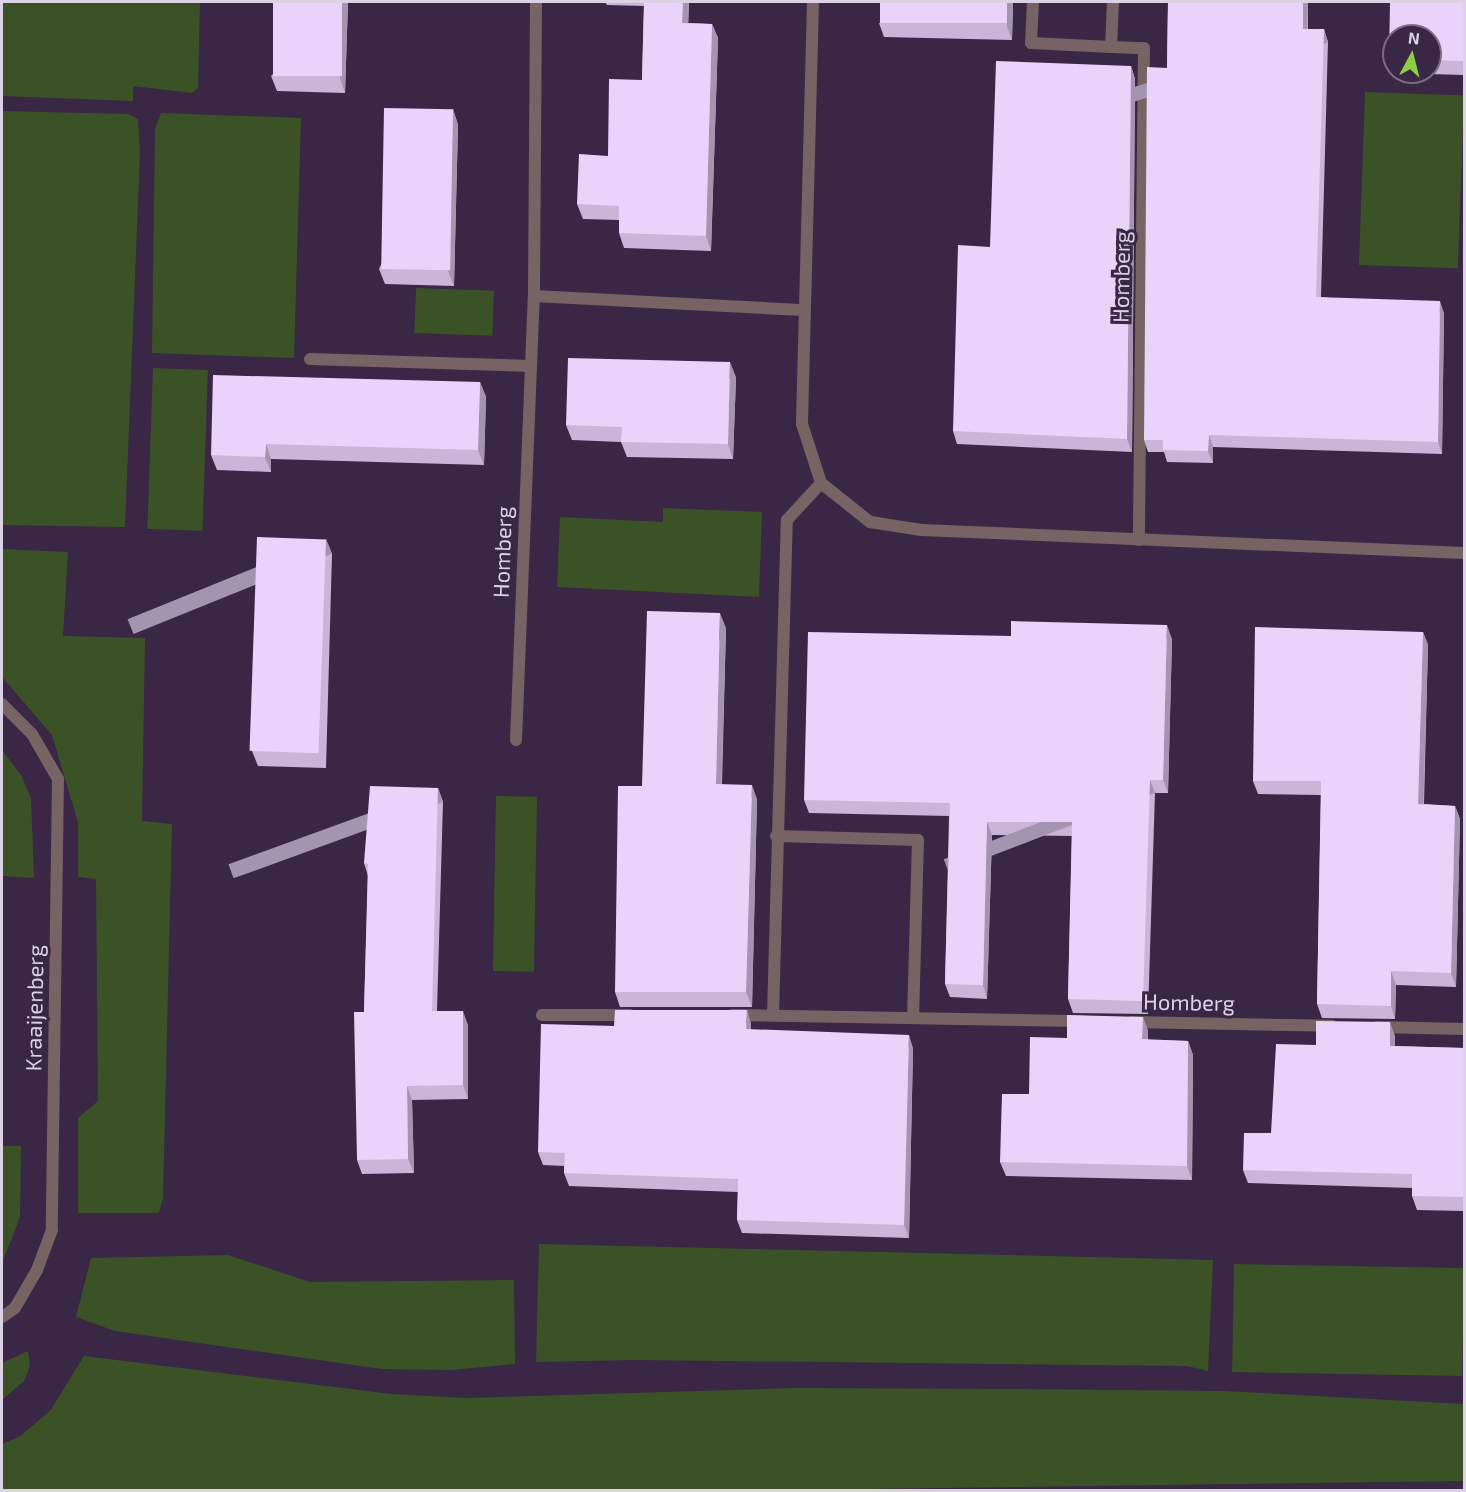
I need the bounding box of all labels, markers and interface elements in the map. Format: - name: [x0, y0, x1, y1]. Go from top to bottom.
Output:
- north arrow: [1382, 24, 1442, 84]
- text: N: [1407, 27, 1421, 48]
- street label: Homberg: [1107, 231, 1135, 323]
- street label: Homberg: [487, 506, 517, 598]
- street label: Kraaijenberg: [20, 944, 48, 1072]
- street label: Homberg: [1143, 988, 1235, 1016]

